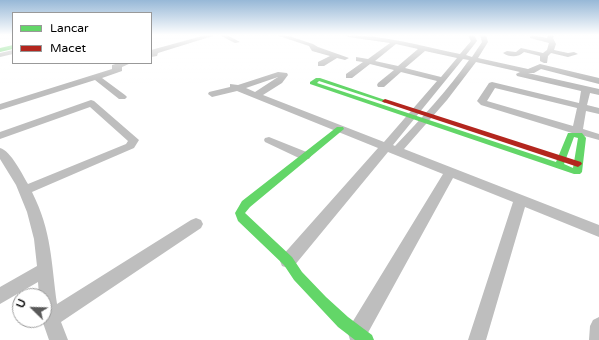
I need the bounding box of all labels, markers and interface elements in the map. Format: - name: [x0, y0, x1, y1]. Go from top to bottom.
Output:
- legend: [12, 12, 152, 64]
- text: Lancar: [50, 21, 89, 35]
- text: Macet: [50, 41, 86, 55]
- north arrow: [12, 288, 52, 328]
- text: U: [14, 297, 29, 310]

